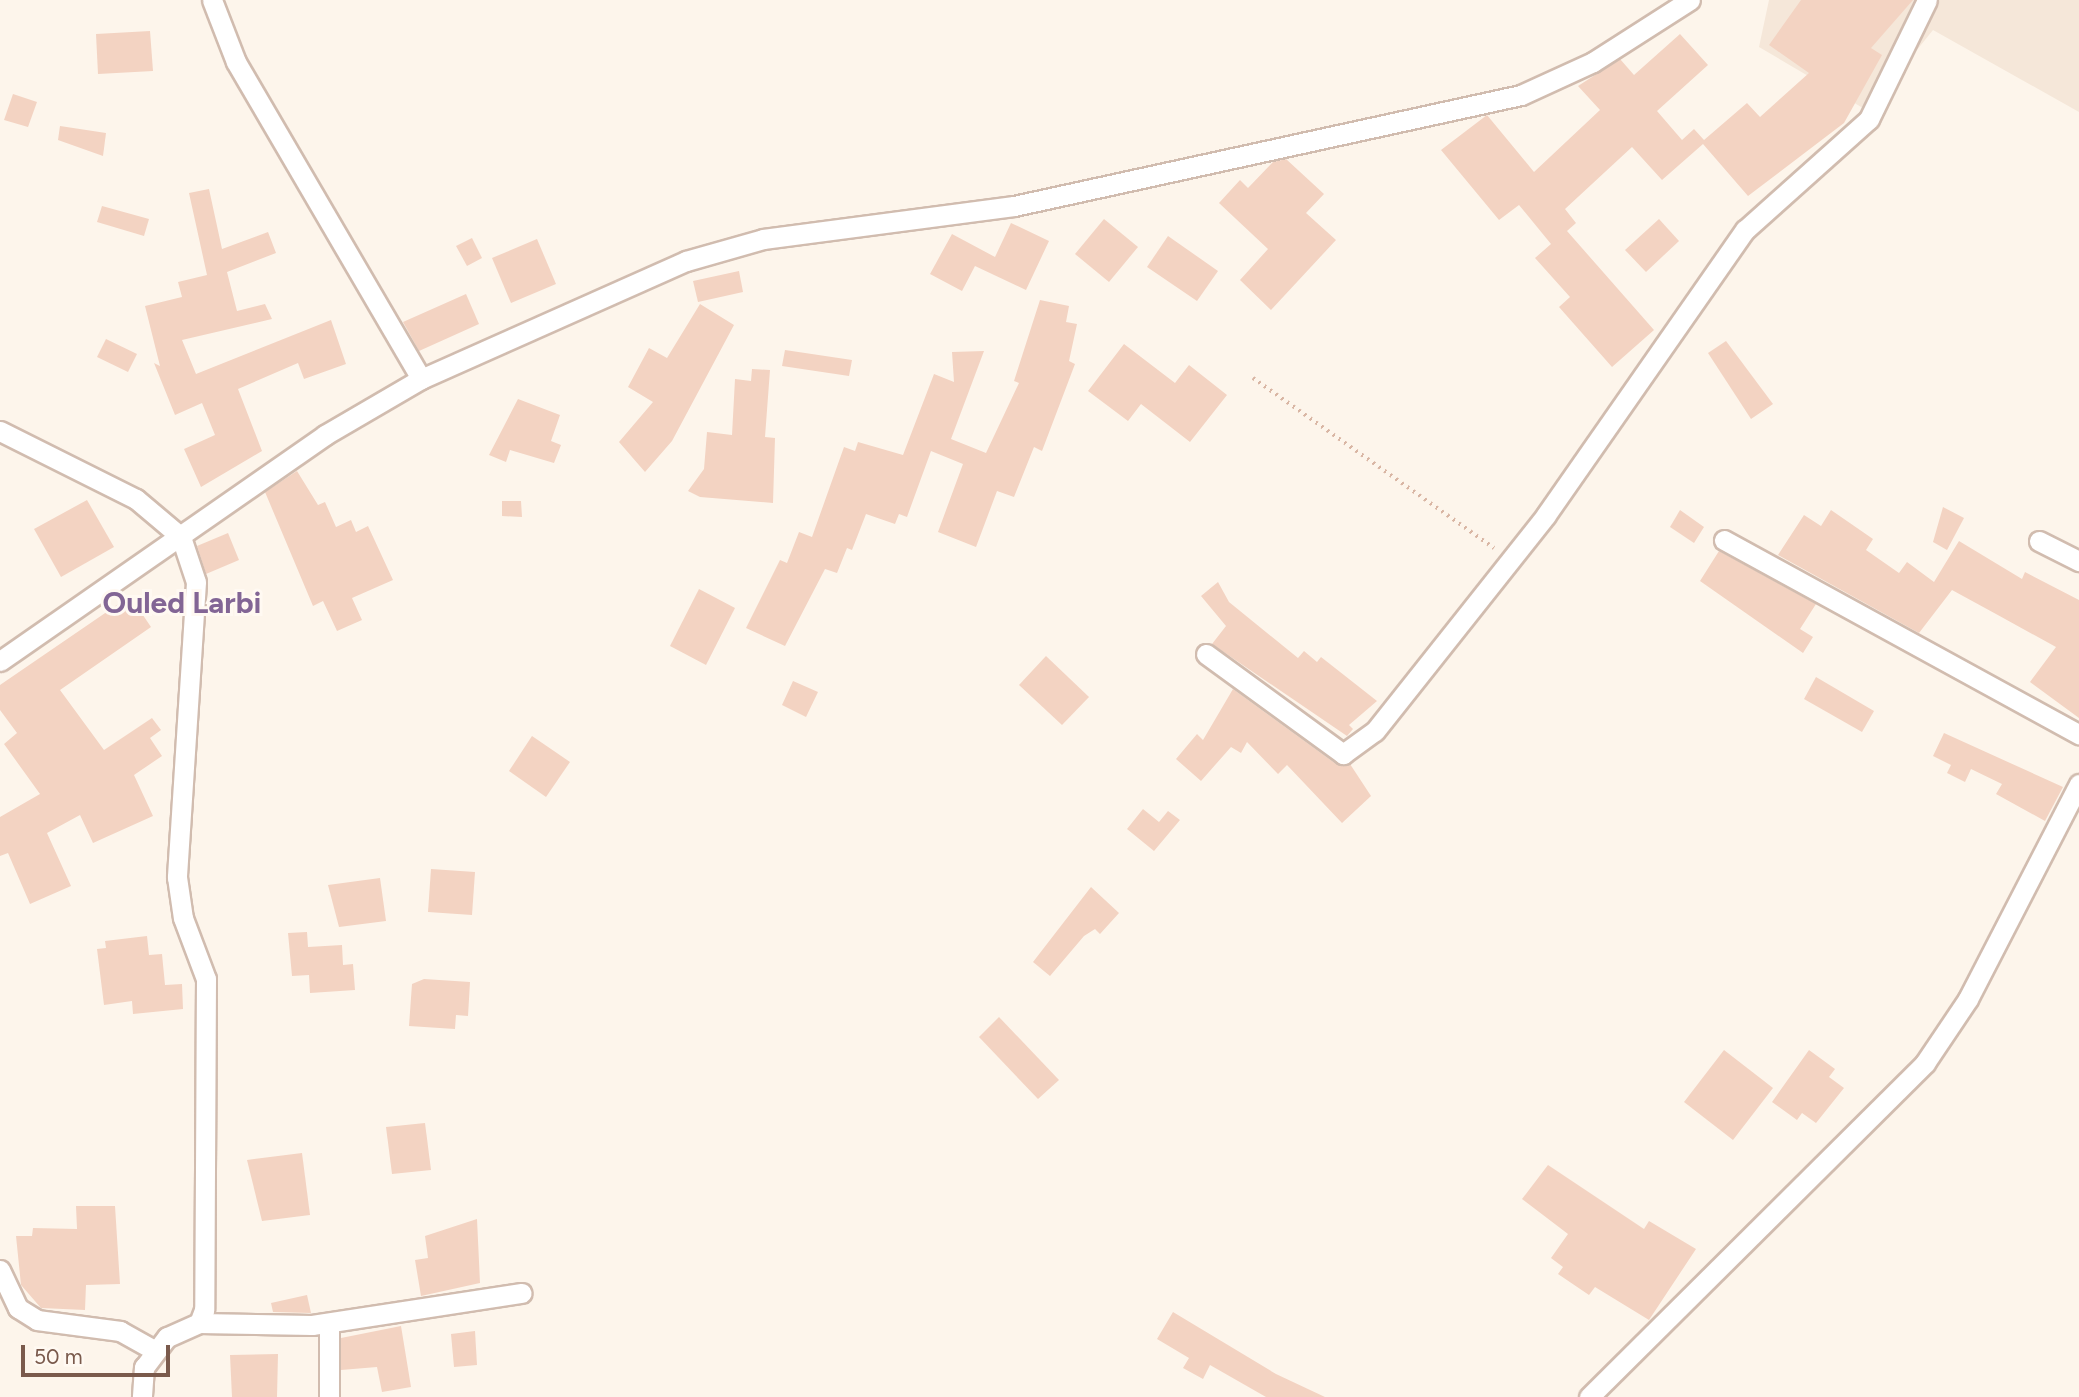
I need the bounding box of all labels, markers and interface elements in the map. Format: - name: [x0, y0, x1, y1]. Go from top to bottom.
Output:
- district label: Ouled Larbi: [103, 585, 261, 621]
- scale bar: [24, 1330, 173, 1374]
- text: 50 m: [34, 1344, 83, 1369]

